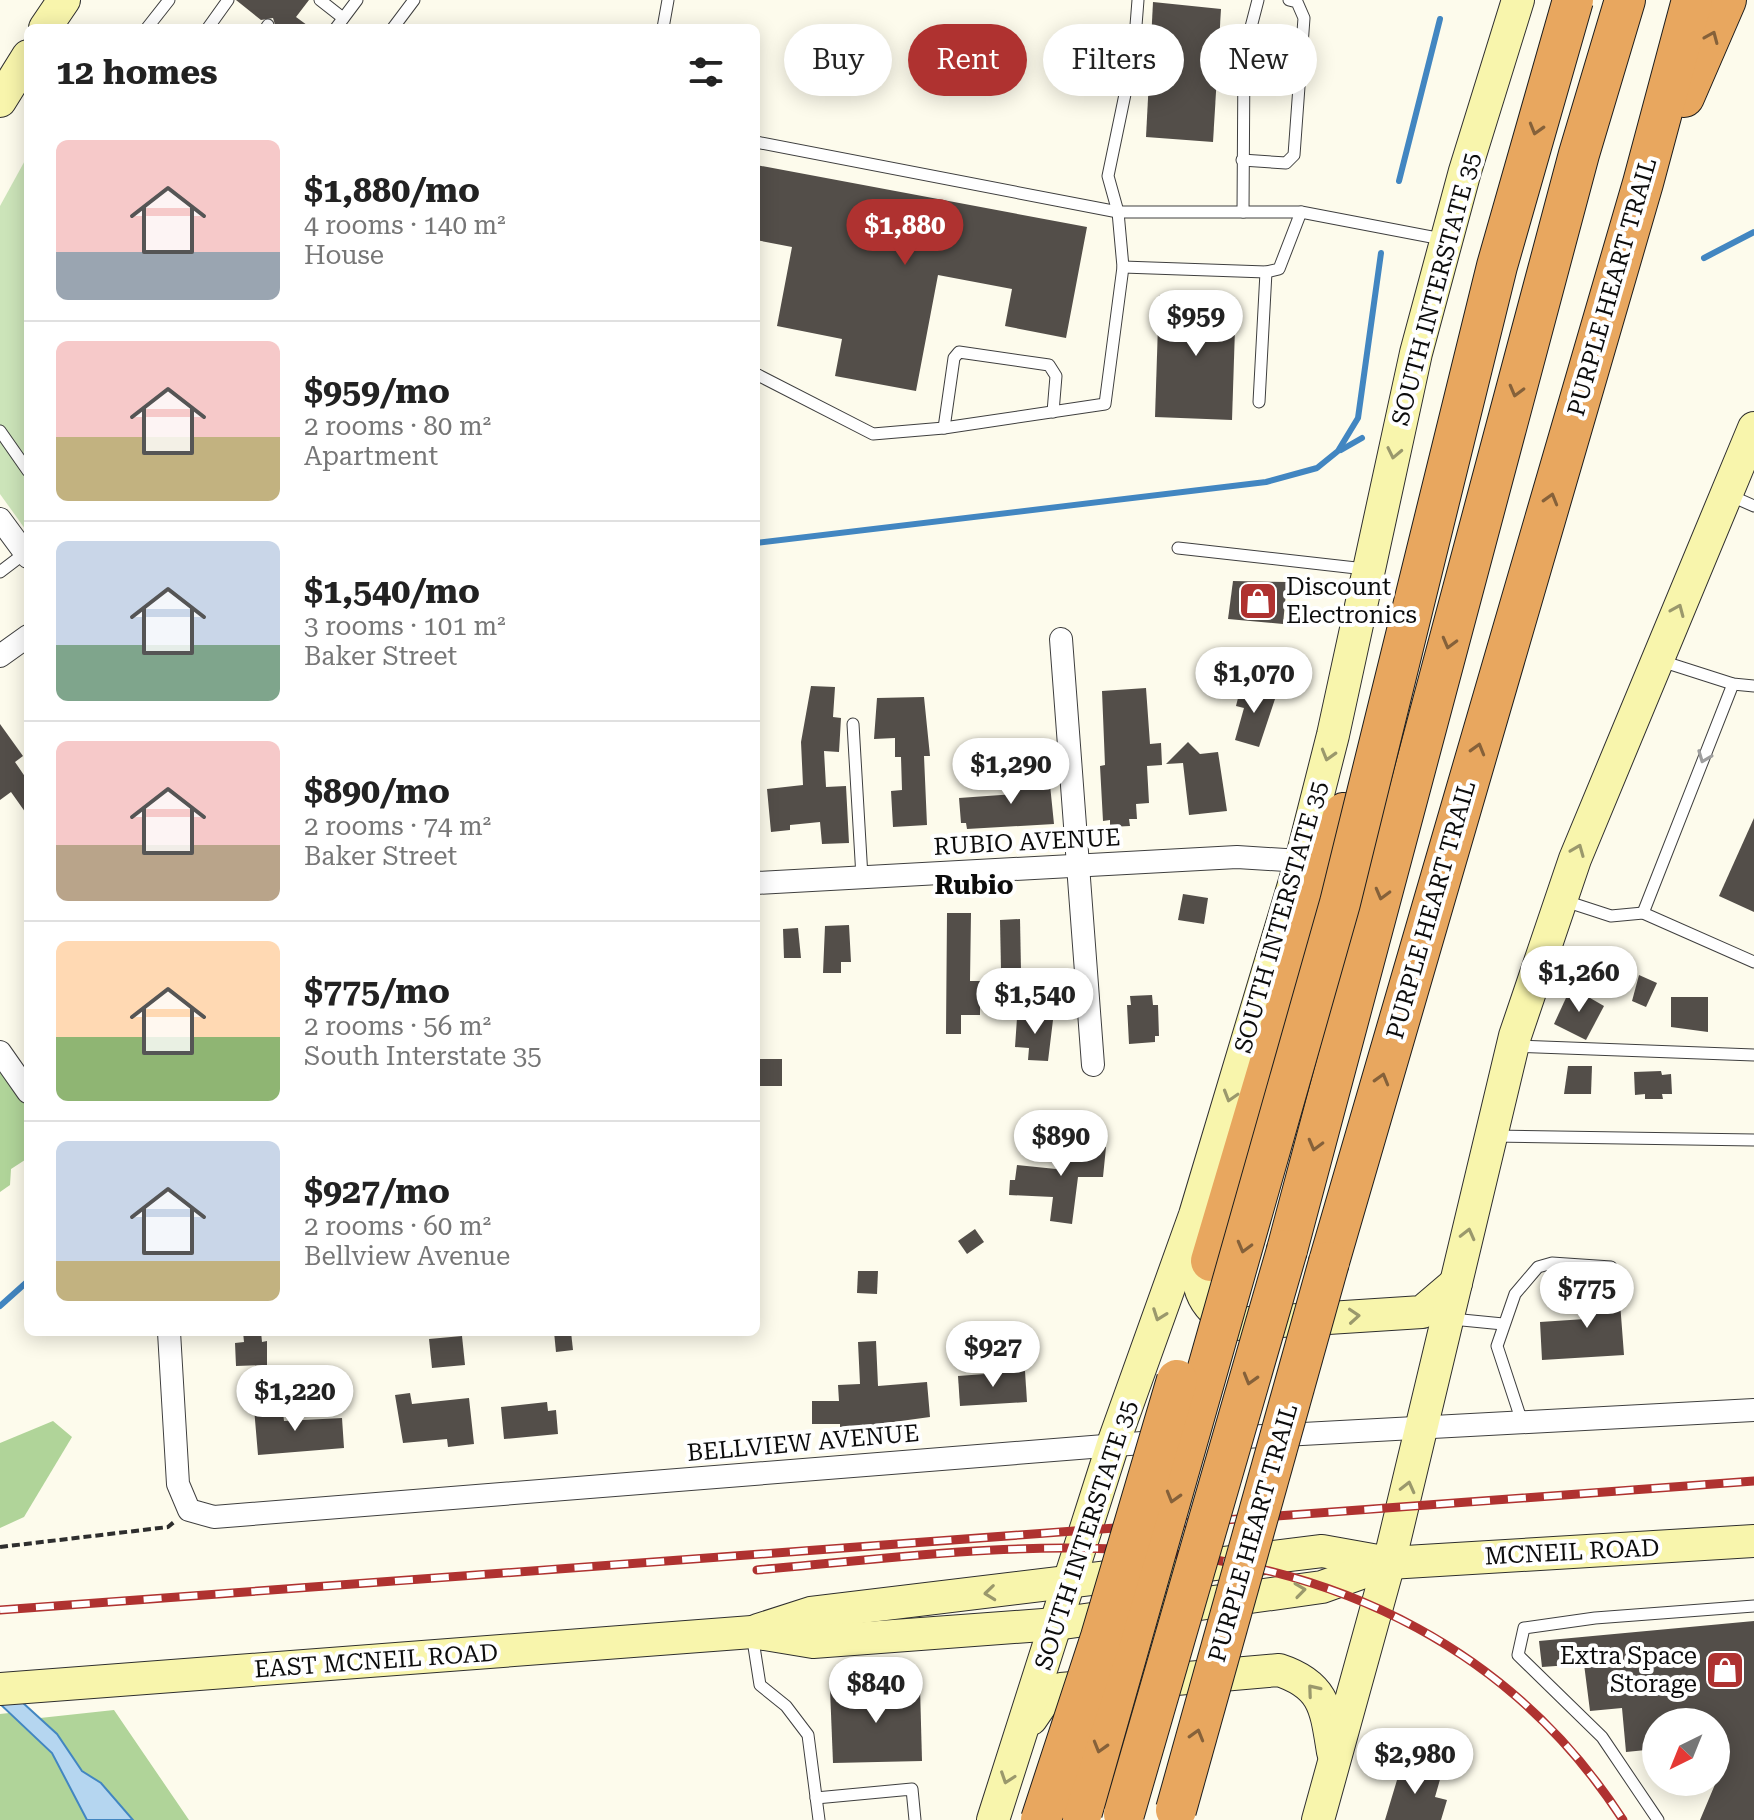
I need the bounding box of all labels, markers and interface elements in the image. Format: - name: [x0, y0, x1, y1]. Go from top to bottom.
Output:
- chip: Buy: [784, 24, 892, 96]
- chip: Rent: [908, 24, 1027, 96]
- chip: Filters: [1043, 24, 1184, 96]
- chip: New: [1200, 24, 1317, 96]
- one-way arrow: [1702, 31, 1718, 45]
- icon: filters: [684, 50, 728, 94]
- text: 12 homes: [56, 52, 218, 92]
- one-way arrow: [1529, 121, 1546, 135]
- street label: SOUTH INTERSTATE 35: [1386, 149, 1486, 429]
- street label: PURPLE HEART TRAIL: [1562, 155, 1662, 419]
- text: $1,880/mo: [304, 170, 480, 210]
- icon: home: [120, 172, 216, 268]
- pin: $1,880: [840, 199, 970, 267]
- text: 4 rooms · 140 m²: [304, 210, 506, 240]
- text: $1,880: [864, 210, 946, 240]
- text: House: [304, 240, 384, 270]
- pin: $959: [1149, 290, 1243, 358]
- text: $959: [1167, 301, 1225, 331]
- text: $959/mo: [304, 371, 450, 411]
- icon: home: [120, 373, 216, 469]
- one-way arrow: [1508, 384, 1525, 398]
- text: 2 rooms · 80 m²: [304, 411, 491, 441]
- text: Apartment: [304, 441, 438, 471]
- one-way arrow: [1386, 446, 1403, 459]
- one-way arrow: [1542, 493, 1558, 507]
- text: $1,540/mo: [304, 571, 480, 611]
- icon: home: [120, 573, 216, 669]
- place label: Discount Electronics: [1286, 573, 1417, 629]
- shop icon: Discount Electronics: [1237, 580, 1279, 622]
- one-way arrow: [1669, 604, 1685, 618]
- text: 3 rooms · 101 m²: [304, 611, 506, 641]
- one-way arrow: [1441, 635, 1458, 649]
- text: Baker Street: [304, 641, 457, 671]
- pin: $1,070: [1189, 647, 1319, 715]
- text: $1,070: [1213, 658, 1295, 688]
- pin: $1,290: [946, 738, 1076, 806]
- one-way arrow: [1469, 743, 1485, 756]
- one-way arrow: [1320, 747, 1337, 761]
- text: $1,290: [970, 749, 1052, 779]
- one-way arrow: [1697, 749, 1714, 763]
- text: $890/mo: [304, 771, 450, 811]
- icon: home: [120, 773, 216, 869]
- street label: SOUTH INTERSTATE 35: [1229, 778, 1333, 1056]
- street label: PURPLE HEART TRAIL: [1381, 778, 1481, 1042]
- text: 2 rooms · 74 m²: [304, 811, 491, 841]
- street label: RUBIO AVENUE: [933, 823, 1121, 861]
- text: Baker Street: [304, 841, 457, 871]
- one-way arrow: [1569, 844, 1585, 858]
- district label: Rubio: [935, 870, 1013, 900]
- one-way arrow: [1375, 886, 1391, 900]
- pin: $1,260: [1514, 946, 1644, 1014]
- text: $1,260: [1538, 957, 1620, 987]
- pin: $1,540: [970, 968, 1100, 1036]
- text: $775/mo: [304, 971, 450, 1011]
- icon: home: [120, 973, 216, 1069]
- text: $1,540: [994, 979, 1076, 1009]
- text: 2 rooms · 56 m²: [304, 1011, 491, 1041]
- text: South Interstate 35: [304, 1041, 542, 1071]
- one-way arrow: [1373, 1073, 1389, 1087]
- one-way arrow: [1223, 1089, 1239, 1103]
- pin: $890: [1014, 1110, 1108, 1178]
- text: $890: [1032, 1121, 1090, 1151]
- one-way arrow: [1308, 1138, 1324, 1152]
- text: $927/mo: [304, 1171, 450, 1211]
- icon: home: [120, 1173, 216, 1269]
- text: 2 rooms · 60 m²: [304, 1211, 491, 1241]
- one-way arrow: [1459, 1227, 1476, 1241]
- one-way arrow: [1236, 1239, 1253, 1253]
- text: Bellview Avenue: [304, 1241, 510, 1271]
- pin: $775: [1540, 1262, 1634, 1330]
- text: $775: [1558, 1273, 1616, 1303]
- one-way arrow: [1153, 1307, 1169, 1321]
- one-way arrow: [1348, 1308, 1361, 1325]
- pin: $927: [946, 1321, 1040, 1389]
- text: $927: [964, 1332, 1022, 1362]
- pin: $1,220: [230, 1365, 360, 1433]
- one-way arrow: [1243, 1372, 1259, 1386]
- text: $1,220: [254, 1376, 336, 1406]
- street label: SOUTH INTERSTATE 35: [1029, 1397, 1143, 1673]
- street label: PURPLE HEART TRAIL: [1203, 1401, 1303, 1665]
- street label: BELLVIEW AVENUE: [686, 1419, 920, 1467]
- one-way arrow: [1398, 1480, 1415, 1494]
- one-way arrow: [1166, 1490, 1182, 1504]
- street label: MCNEIL ROAD: [1484, 1533, 1660, 1571]
- one-way arrow: [1293, 1582, 1307, 1599]
- one-way arrow: [983, 1585, 996, 1602]
- street label: EAST MCNEIL ROAD: [253, 1639, 499, 1683]
- place label: Extra Space Storage: [1560, 1642, 1697, 1698]
- shop icon: Extra Space Storage: [1704, 1649, 1746, 1691]
- pin: $840: [829, 1657, 923, 1725]
- text: $840: [847, 1668, 905, 1698]
- one-way arrow: [1308, 1685, 1322, 1700]
- north arrow: [1642, 1708, 1730, 1796]
- map controls: [1642, 1708, 1730, 1796]
- one-way arrow: [1188, 1728, 1204, 1742]
- pin: $2,980: [1350, 1728, 1480, 1796]
- one-way arrow: [1093, 1739, 1109, 1753]
- text: $2,980: [1374, 1739, 1456, 1769]
- one-way arrow: [1000, 1770, 1017, 1784]

